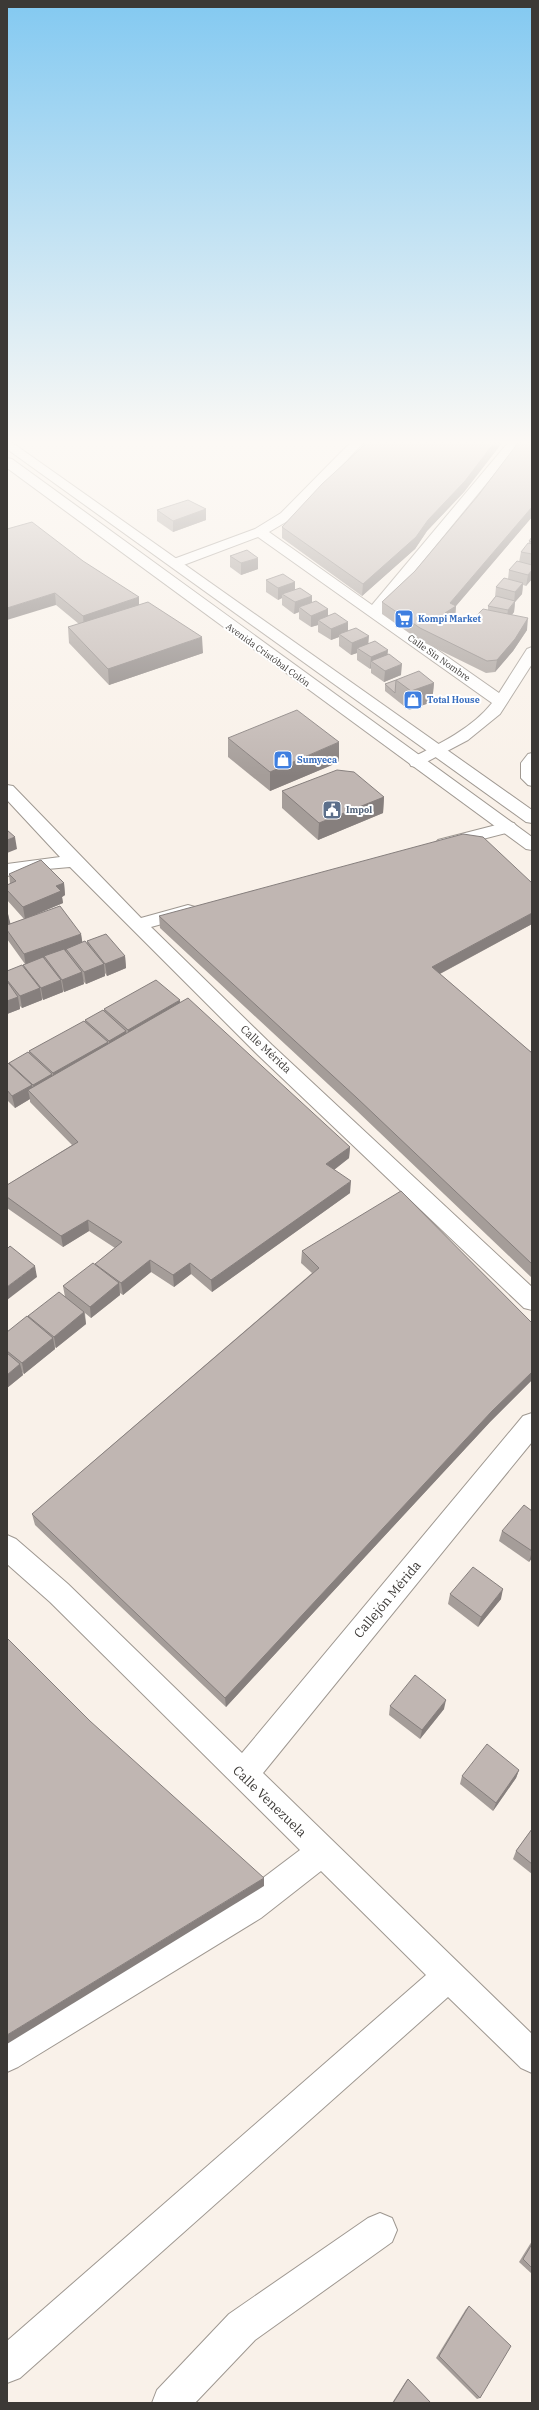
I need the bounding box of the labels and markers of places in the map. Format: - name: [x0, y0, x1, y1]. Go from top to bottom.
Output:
- supermarket icon: Kompi Market: [393, 608, 415, 630]
- place label: Kompi Market: [418, 613, 482, 624]
- shop icon: Total House: [402, 689, 424, 711]
- place label: Total House: [427, 694, 480, 705]
- shop icon: Sumyeca: [272, 749, 294, 771]
- place label: Sumyeca: [297, 754, 337, 765]
- public building icon: Impol: [321, 799, 343, 821]
- place label: Impol: [346, 804, 372, 815]

